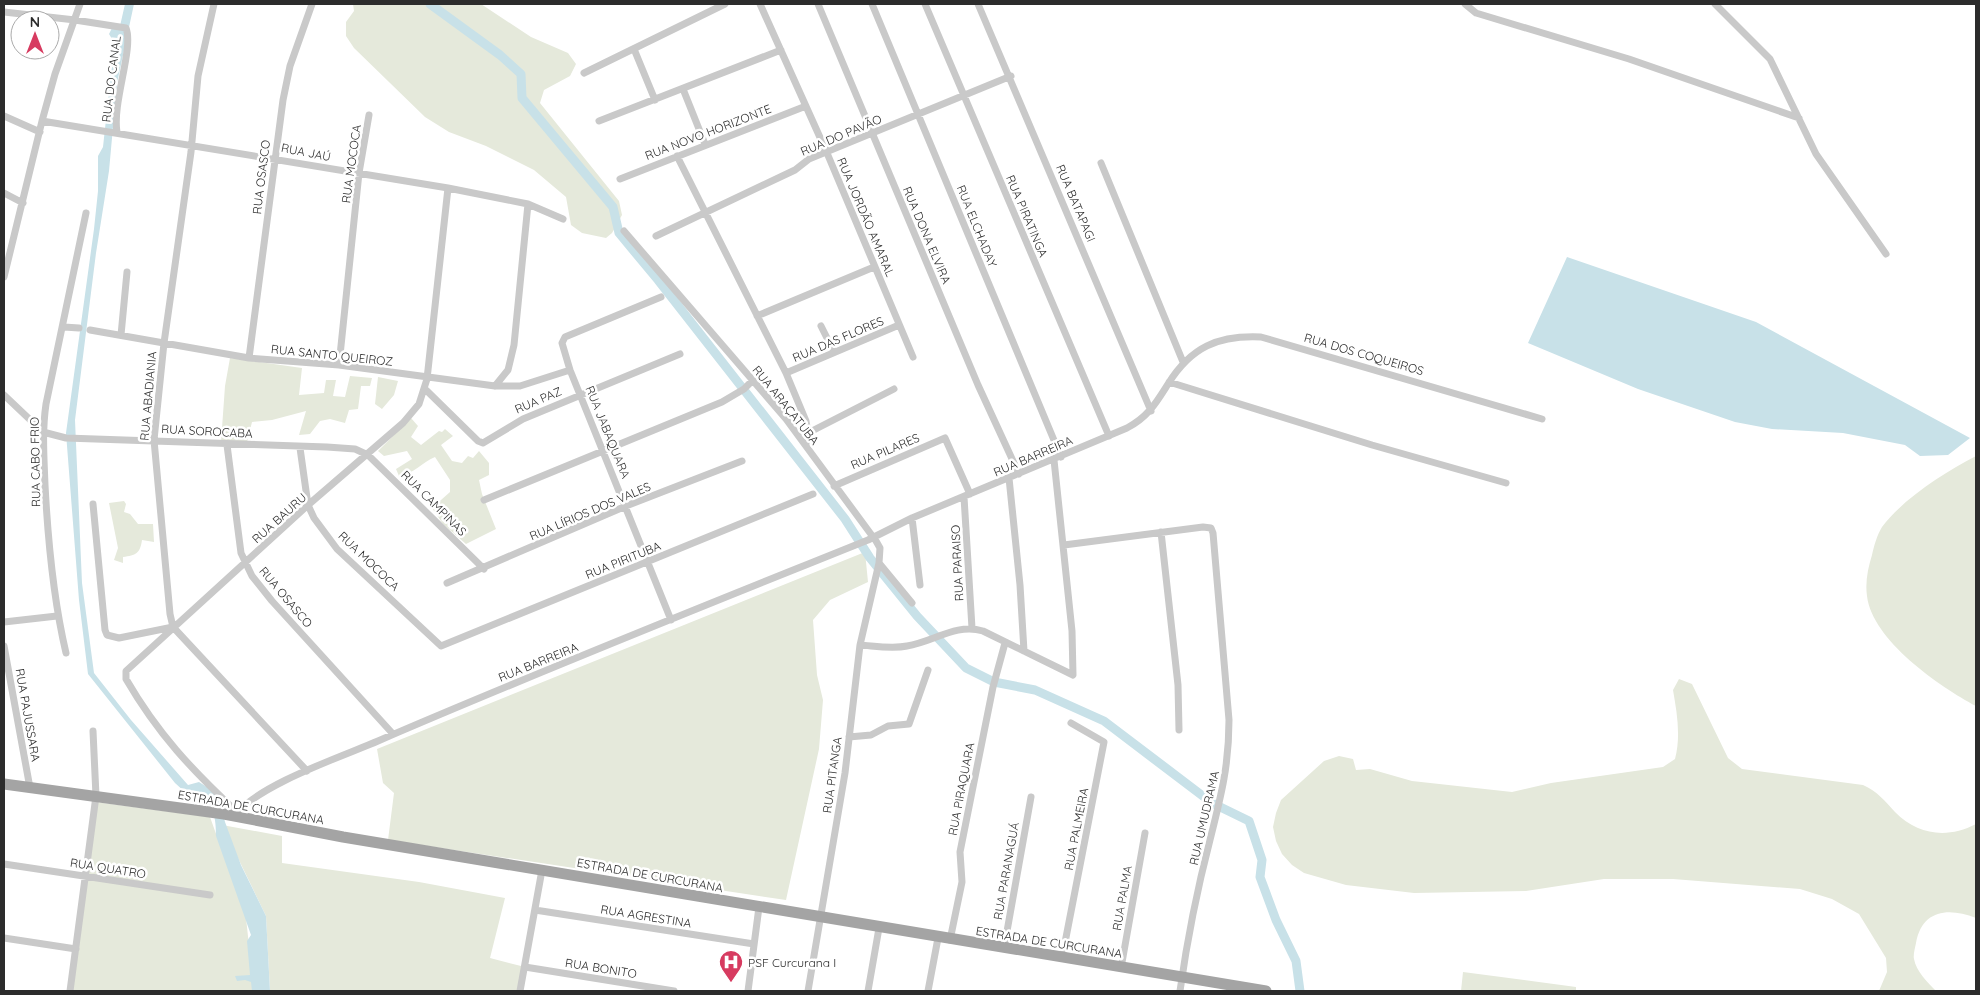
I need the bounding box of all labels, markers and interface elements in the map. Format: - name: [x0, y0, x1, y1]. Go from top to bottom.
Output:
- north arrow: [10, 10, 60, 60]
- text: N: [30, 13, 40, 31]
- street label: RUA DO CANAL: [98, 34, 124, 123]
- street label: RUA NOVO HORIZONTE: [643, 101, 773, 163]
- street label: RUA DO PAVÃO: [798, 111, 884, 159]
- street label: RUA MOCOCA: [338, 124, 364, 204]
- street label: RUA OSASCO: [249, 139, 273, 215]
- street label: RUA JAÚ: [280, 140, 332, 164]
- street label: RUA JORDÃO AMARAL: [834, 155, 898, 279]
- street label: RUA BATAPAGI: [1053, 162, 1099, 244]
- street label: RUA PIRATINGA: [1003, 173, 1051, 260]
- street label: RUA ELCHADAY: [954, 183, 1000, 270]
- street label: RUA DONA ELVIRA: [900, 184, 954, 286]
- street label: RUA DAS FLORES: [790, 313, 886, 365]
- street label: RUA DOS COQUEIROS: [1302, 330, 1426, 378]
- street label: RUA SANTO QUEIROZ: [270, 341, 394, 369]
- street label: RUA ABADIANIA: [137, 350, 159, 441]
- street label: RUA ARAÇATUBA: [750, 362, 823, 448]
- street label: RUA PAZ: [512, 383, 564, 417]
- street label: RUA JABAQUARA: [583, 383, 634, 481]
- street label: RUA CABO FRIO: [27, 417, 43, 507]
- street label: RUA SOROCABA: [161, 421, 253, 441]
- street label: RUA PILARES: [848, 430, 922, 472]
- street label: RUA BARREIRA: [991, 432, 1075, 479]
- street label: RUA CAMPINAS: [398, 467, 470, 539]
- street label: RUA LÍRIOS DOS VALES: [527, 479, 653, 543]
- street label: RUA BAURU: [249, 490, 309, 546]
- street label: RUA PARAISO: [948, 524, 966, 602]
- street label: RUA MOCOCA: [335, 528, 403, 594]
- street label: RUA PIRITUBA: [583, 538, 663, 582]
- street label: RUA OSASCO: [256, 563, 316, 631]
- street label: RUA BARREIRA: [496, 639, 580, 685]
- street label: RUA PAJUSSARA: [12, 667, 44, 763]
- street label: RUA PITANGA: [819, 736, 845, 814]
- street label: RUA PIRAQUARA: [945, 741, 977, 837]
- street label: RUA UMUDRAMA: [1186, 769, 1222, 867]
- street label: RUA PALMEIRA: [1061, 786, 1091, 872]
- street label: ESTRADA DE CURCURANA: [177, 787, 325, 827]
- street label: RUA PARANAGUÁ: [990, 821, 1022, 921]
- street label: RUA QUATRO: [69, 855, 147, 881]
- street label: ESTRADA DE CURCURANA: [576, 855, 724, 895]
- street label: RUA PALMA: [1109, 864, 1135, 932]
- street label: RUA AGRESTINA: [599, 901, 693, 931]
- street label: ESTRADA DE CURCURANA: [975, 923, 1123, 961]
- hospital icon: PSF Curcurana I: [718, 949, 744, 983]
- street label: RUA BONITO: [564, 955, 638, 981]
- place label: PSF Curcurana I: [748, 955, 836, 970]

